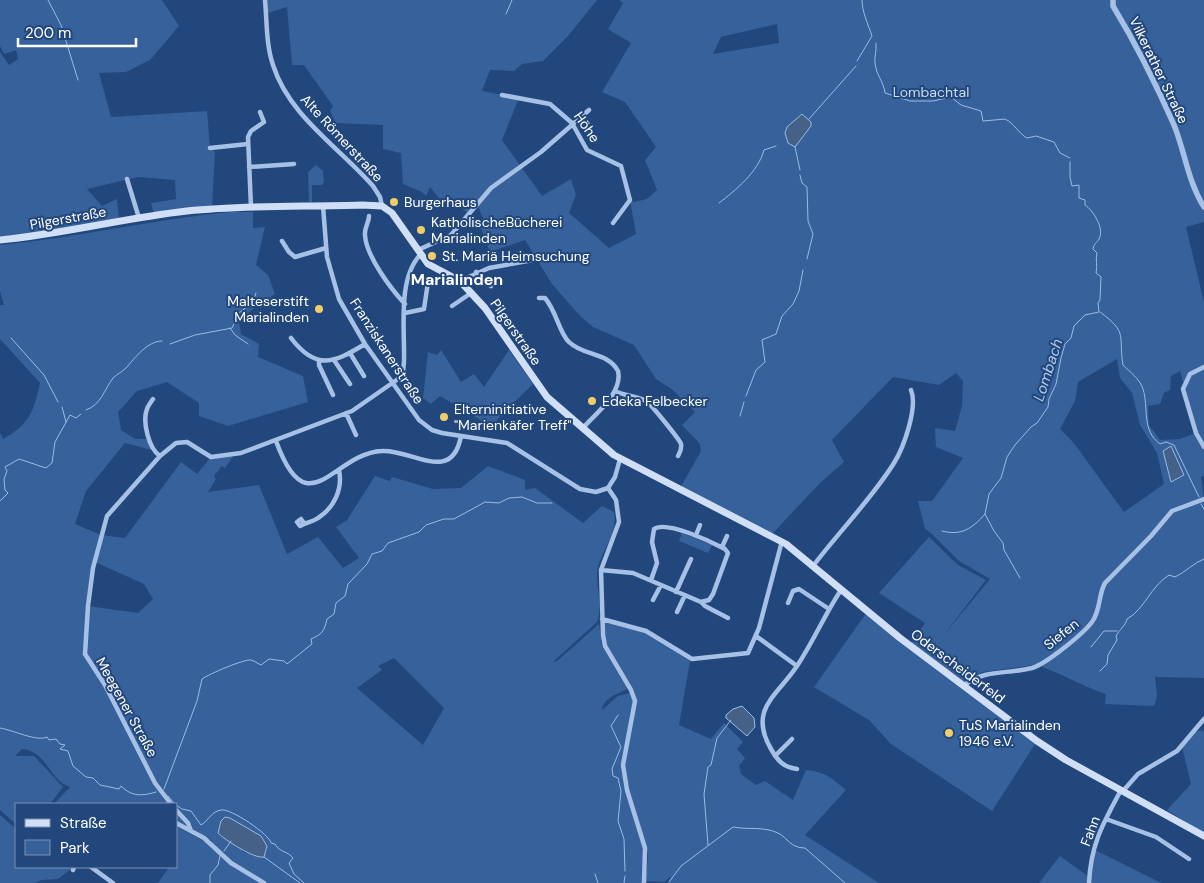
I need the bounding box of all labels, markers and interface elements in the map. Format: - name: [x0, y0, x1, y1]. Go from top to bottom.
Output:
- street label: Vilkerather Straße: [1125, 14, 1193, 126]
- scale bar: [18, 15, 135, 47]
- text: 200 m: [25, 23, 71, 43]
- park label: Lombachtal: [893, 83, 969, 101]
- street label: Alte Römerstraße: [297, 90, 387, 186]
- street label: Höhe: [570, 108, 604, 146]
- place label: Burgerhaus: [404, 193, 477, 211]
- marker: Burgerhaus: [388, 196, 400, 208]
- street label: Pilgerstraße: [28, 202, 108, 234]
- place label: KatholischeBücherei Marialinden: [431, 213, 562, 247]
- marker: KatholischeBücherei Marialinden: [415, 224, 427, 236]
- place label: St. Mariä Heimsuchung: [442, 247, 590, 265]
- marker: St. Mariä Heimsuchung: [426, 250, 438, 262]
- district label: Marialinden: [411, 269, 503, 290]
- place label: Malteserstift Marialinden: [227, 292, 309, 326]
- street label: Franziskanerstraße: [346, 295, 428, 407]
- street label: Pilgerstraße: [486, 295, 546, 369]
- marker: Malteserstift Marialinden: [313, 303, 325, 315]
- water label: Lombach: [1028, 336, 1068, 404]
- place label: Edeka Felbecker: [602, 392, 708, 410]
- marker: Edeka Felbecker: [586, 395, 598, 407]
- place label: Elterninitiative "Marienkäfer Treff": [454, 400, 571, 434]
- marker: Elterninitiative "Marienkäfer Treff": [438, 411, 450, 423]
- street label: Siefen: [1040, 614, 1082, 654]
- street label: Oderscheiderfeld: [907, 625, 1009, 707]
- street label: Meegener Straße: [92, 654, 162, 760]
- place label: TuS Marialinden 1946 e.V.: [959, 716, 1061, 750]
- marker: TuS Marialinden 1946 e.V.: [943, 727, 955, 739]
- legend: [15, 803, 178, 868]
- text: Straße: [60, 813, 107, 833]
- street label: Fahn: [1076, 813, 1104, 849]
- text: Park: [60, 838, 90, 858]

